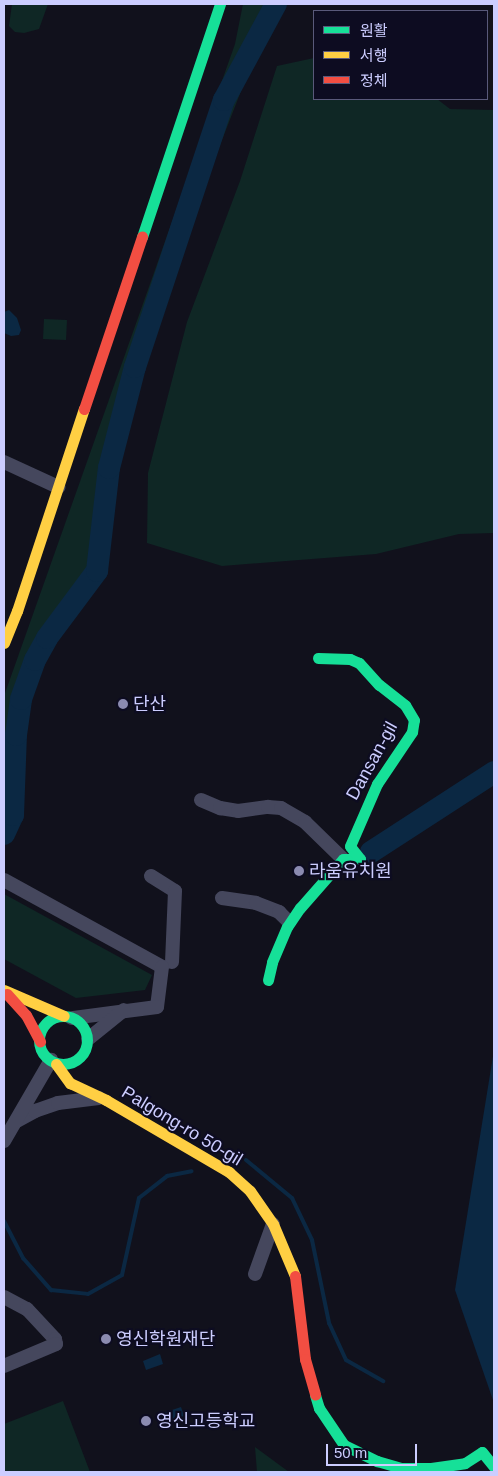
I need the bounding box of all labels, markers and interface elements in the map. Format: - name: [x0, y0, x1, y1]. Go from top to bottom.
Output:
- legend: [313, 10, 488, 100]
- text: 원활: [360, 22, 388, 39]
- text: 서행: [360, 47, 388, 64]
- text: 정체: [360, 72, 388, 89]
- place label: 단산: [133, 693, 166, 715]
- marker: 단산: [117, 698, 129, 710]
- street label: Dansan-gil: [342, 718, 402, 804]
- place label: 라움유치원: [309, 860, 392, 882]
- marker: 라움유치원: [293, 865, 305, 877]
- street label: Palgong-ro 50-gil: [118, 1081, 246, 1171]
- place label: 영신학원재단: [116, 1328, 215, 1350]
- marker: 영신학원재단: [100, 1333, 112, 1345]
- place label: 영신고등학교: [156, 1410, 255, 1432]
- marker: 영신고등학교: [140, 1415, 152, 1427]
- scale bar: [328, 1434, 419, 1466]
- text: 50 m: [334, 1444, 367, 1461]

